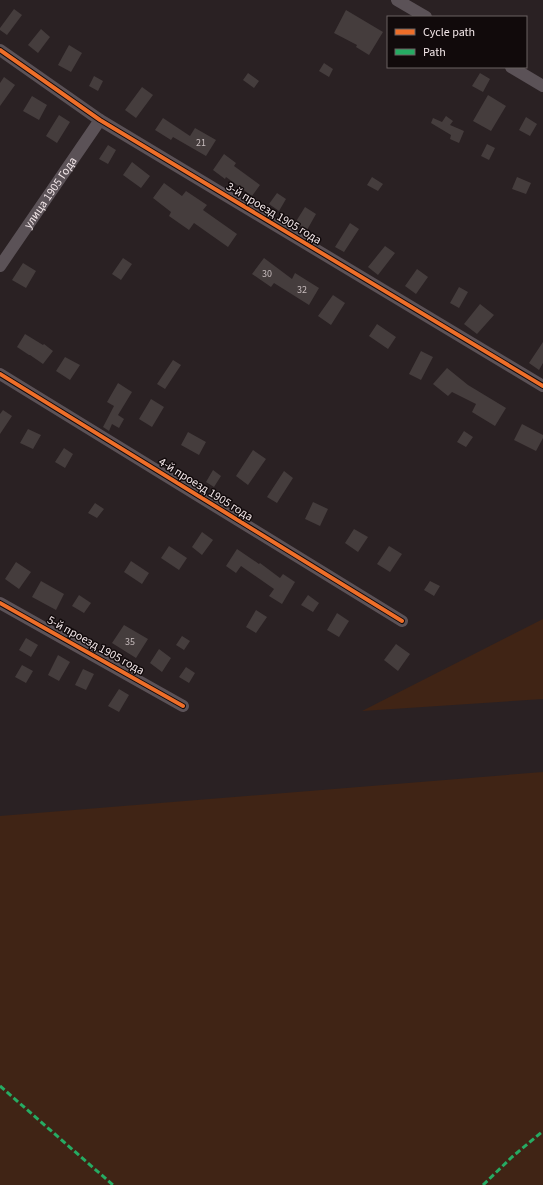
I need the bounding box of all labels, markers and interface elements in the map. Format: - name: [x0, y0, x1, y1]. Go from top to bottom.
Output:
- legend: [387, 16, 527, 68]
- text: Cycle path: [423, 24, 475, 41]
- text: Path: [423, 44, 446, 61]
- house number: 21: [196, 136, 206, 150]
- street label: улица 1905 Года: [20, 153, 81, 232]
- street label: 3-й проезд 1905 года: [223, 178, 325, 249]
- house number: 30: [262, 267, 272, 281]
- house number: 32: [297, 283, 307, 297]
- street label: 4-й проезд 1905 года: [155, 453, 256, 525]
- street label: 5-й проезд 1905 года: [44, 612, 147, 679]
- house number: 35: [125, 635, 135, 649]

